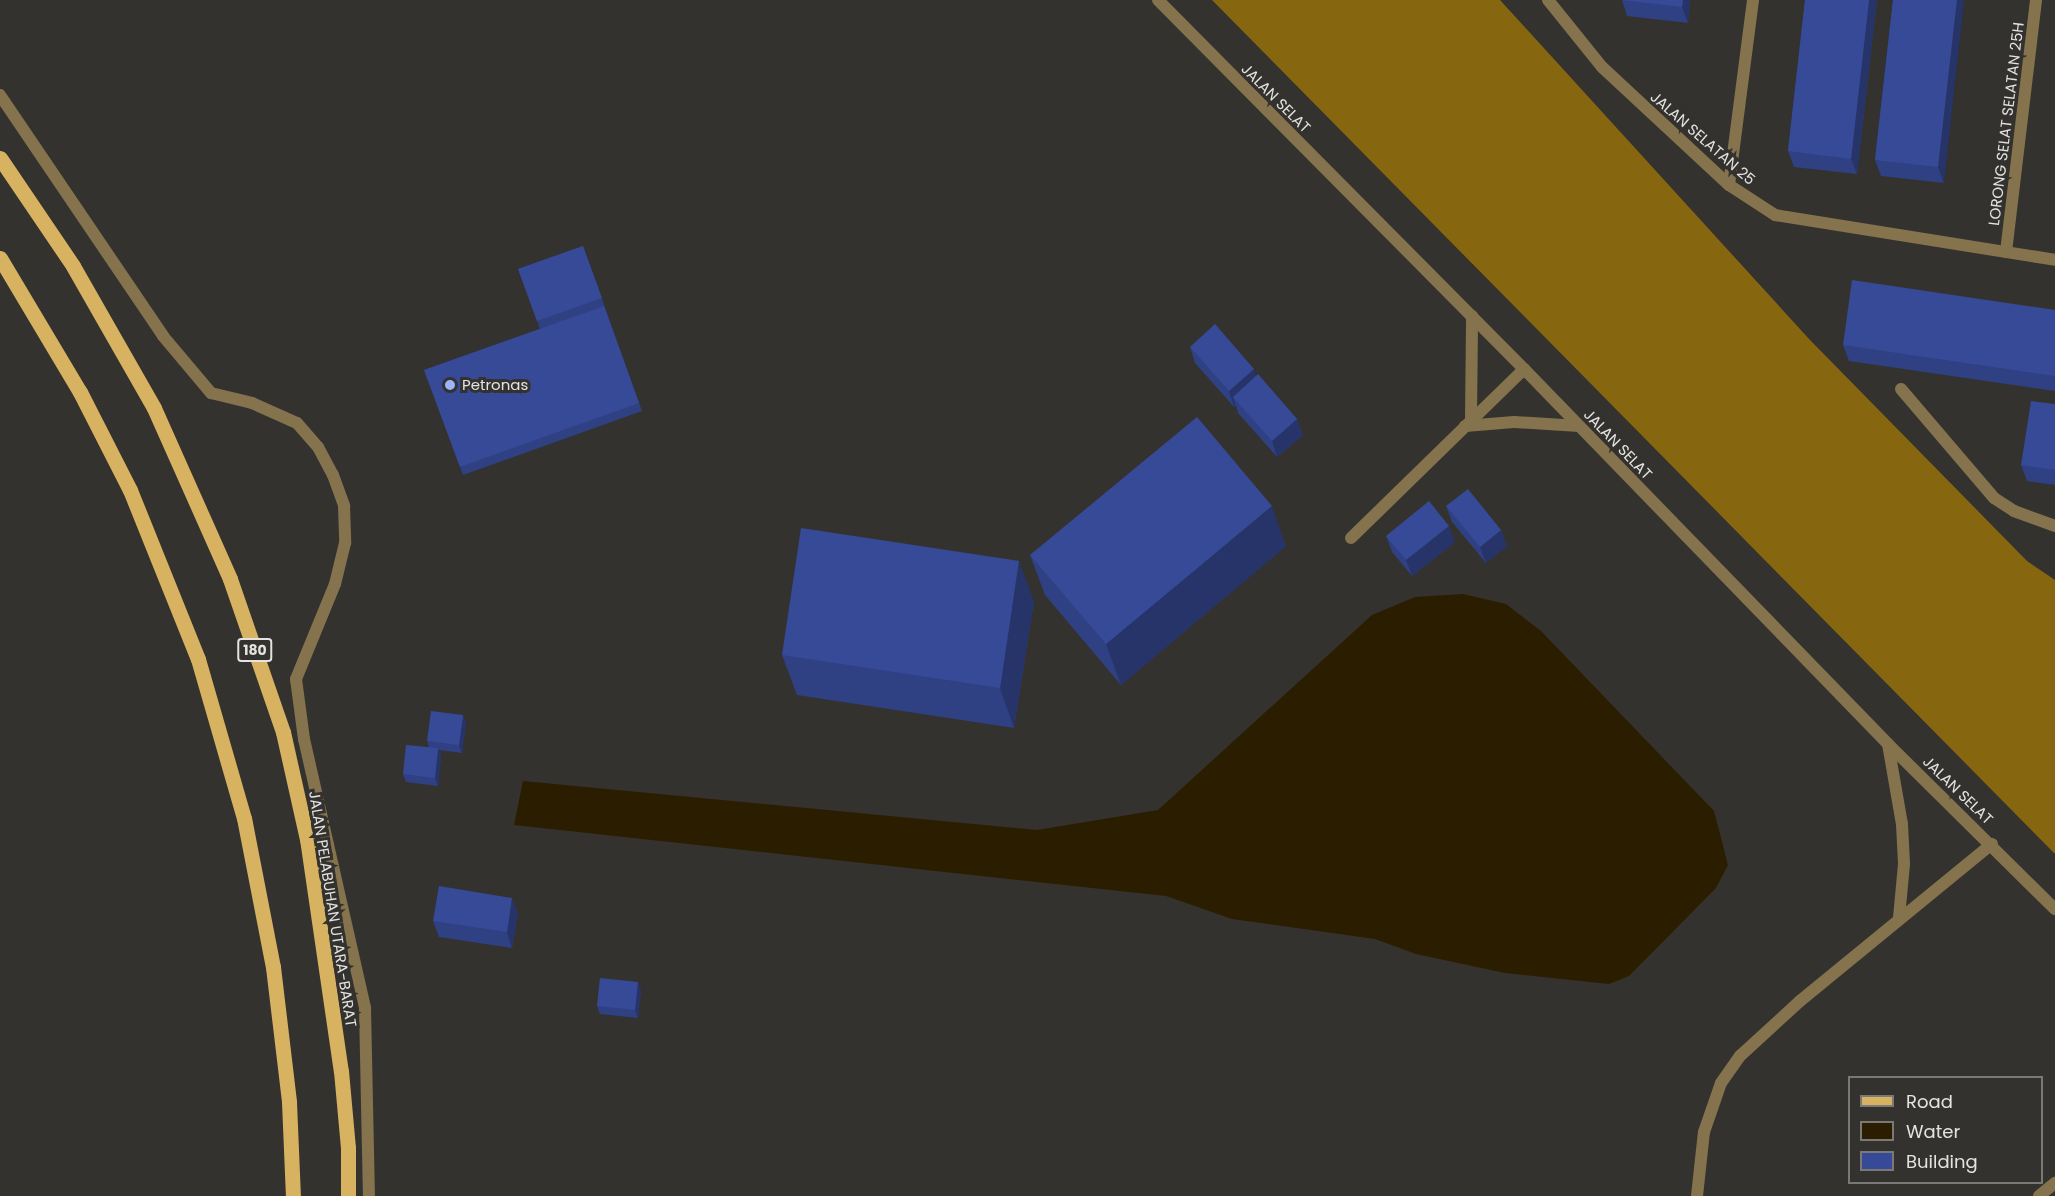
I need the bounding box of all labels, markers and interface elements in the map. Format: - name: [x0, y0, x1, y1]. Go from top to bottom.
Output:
- street label: LORONG SELAT SELATAN 25H: [1985, 21, 2027, 227]
- street label: JALAN SELAT: [1238, 60, 1314, 136]
- street label: JALAN SELATAN 25: [1647, 88, 1759, 188]
- place label: Petronas: [462, 376, 528, 394]
- marker: Petronas: [443, 378, 457, 392]
- street label: JALAN SELAT: [1580, 405, 1656, 483]
- road number: 180: [237, 639, 273, 661]
- street label: JALAN SELAT: [1919, 752, 1997, 828]
- street label: JALAN PELABUHAN UTARA-BARAT: [305, 790, 361, 1028]
- legend: [1848, 1076, 2043, 1184]
- text: Road: [1906, 1089, 1953, 1114]
- text: Water: [1906, 1119, 1960, 1144]
- text: Building: [1906, 1149, 1978, 1174]

